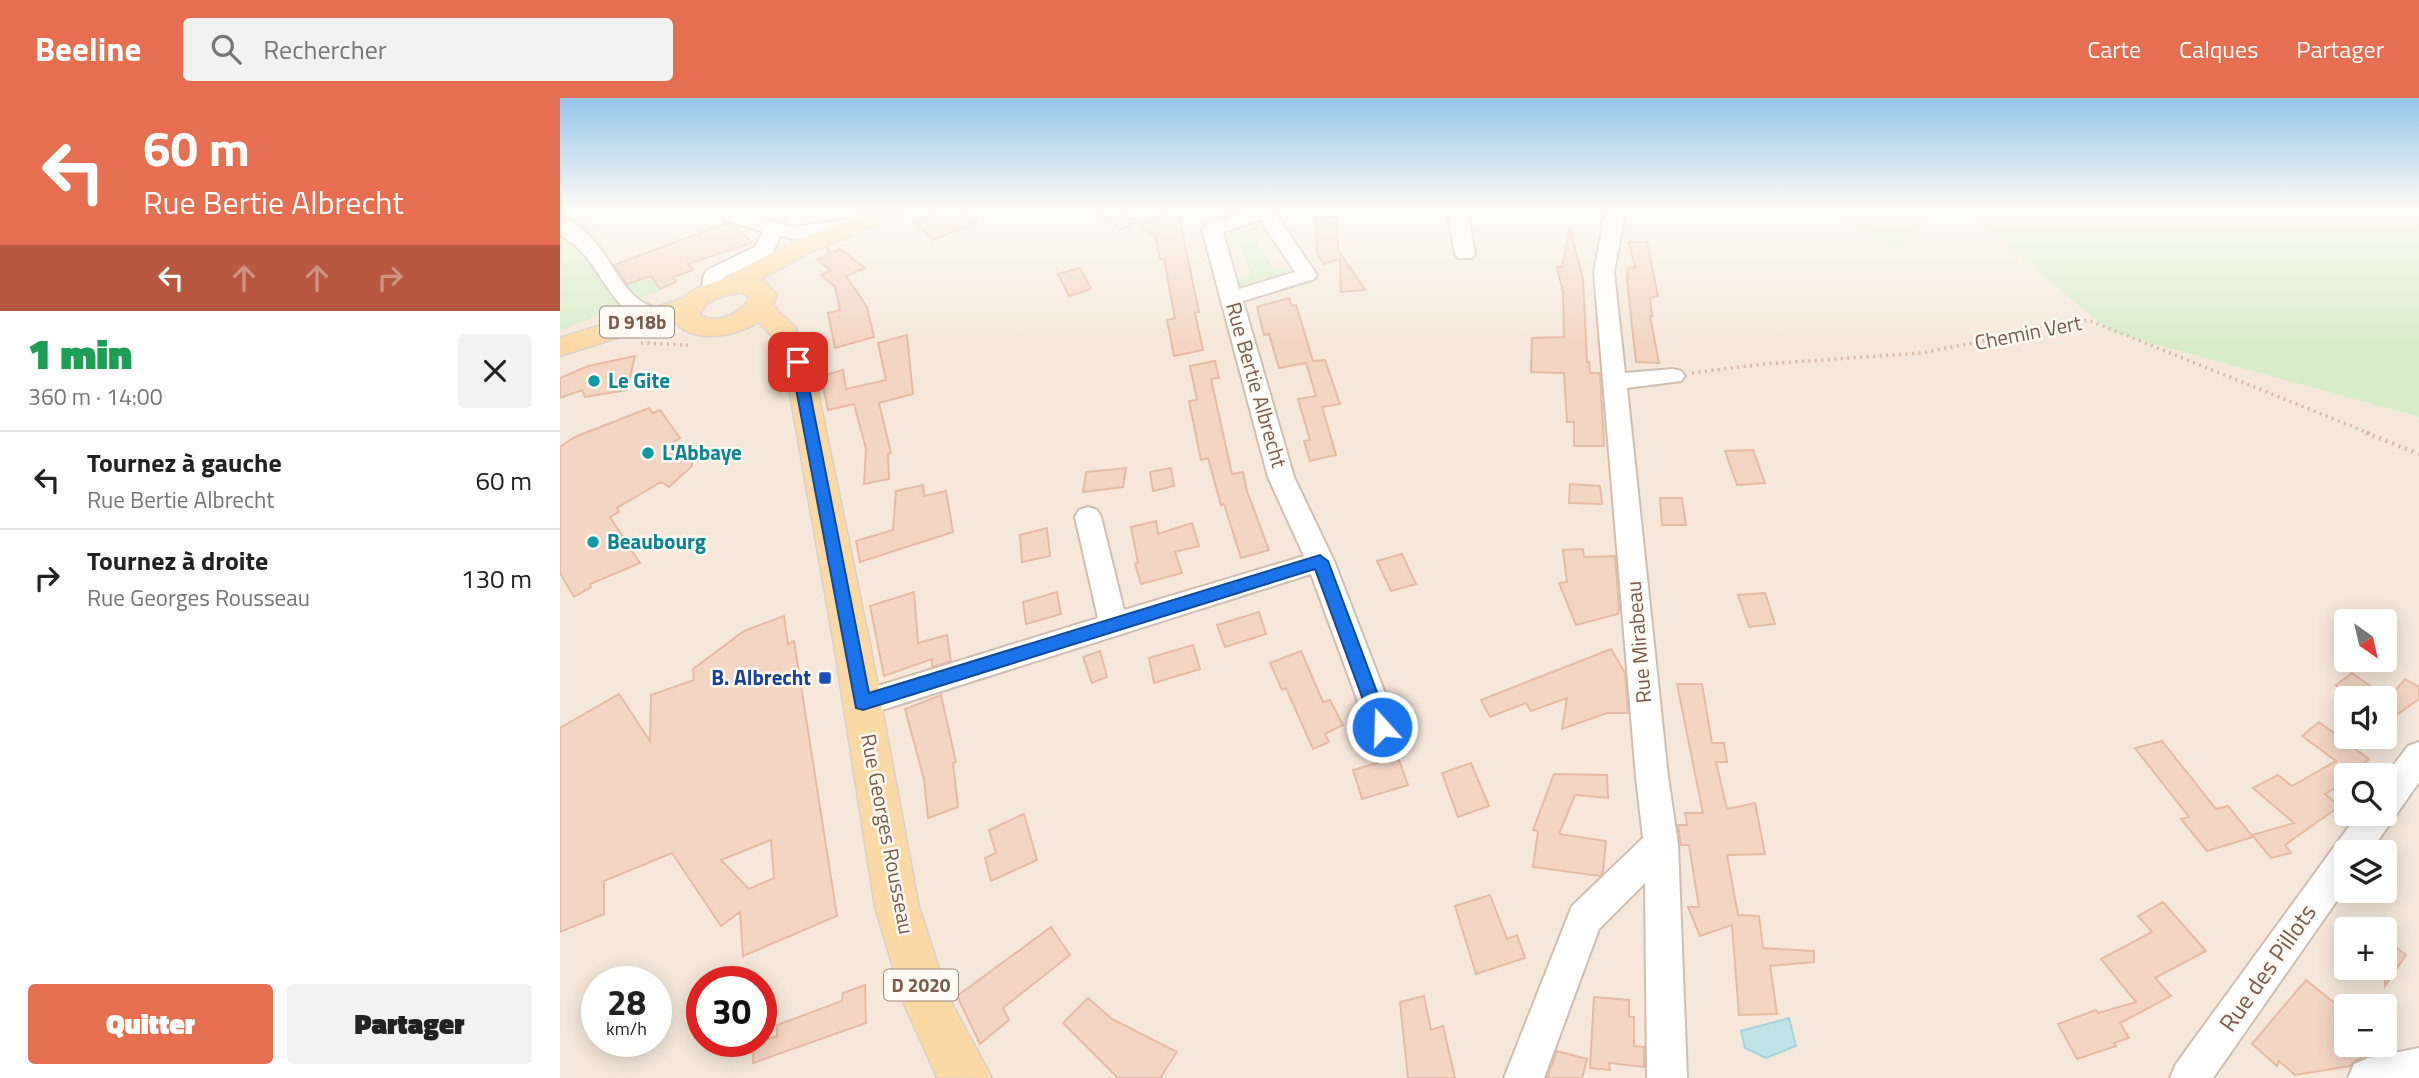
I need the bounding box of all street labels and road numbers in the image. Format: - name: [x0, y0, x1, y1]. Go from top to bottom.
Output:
- street label: Rue Bertie Albrecht: [1218, 298, 1296, 472]
- road number: D 918b: [600, 306, 674, 338]
- street label: Chemin Vert: [1972, 306, 2085, 358]
- street label: Rue Mirabeau: [1617, 580, 1659, 705]
- street label: Rue Georges Rousseau: [853, 731, 923, 937]
- street label: Rue des Pillots: [2210, 896, 2325, 1039]
- road number: D 2020: [884, 970, 958, 1000]

